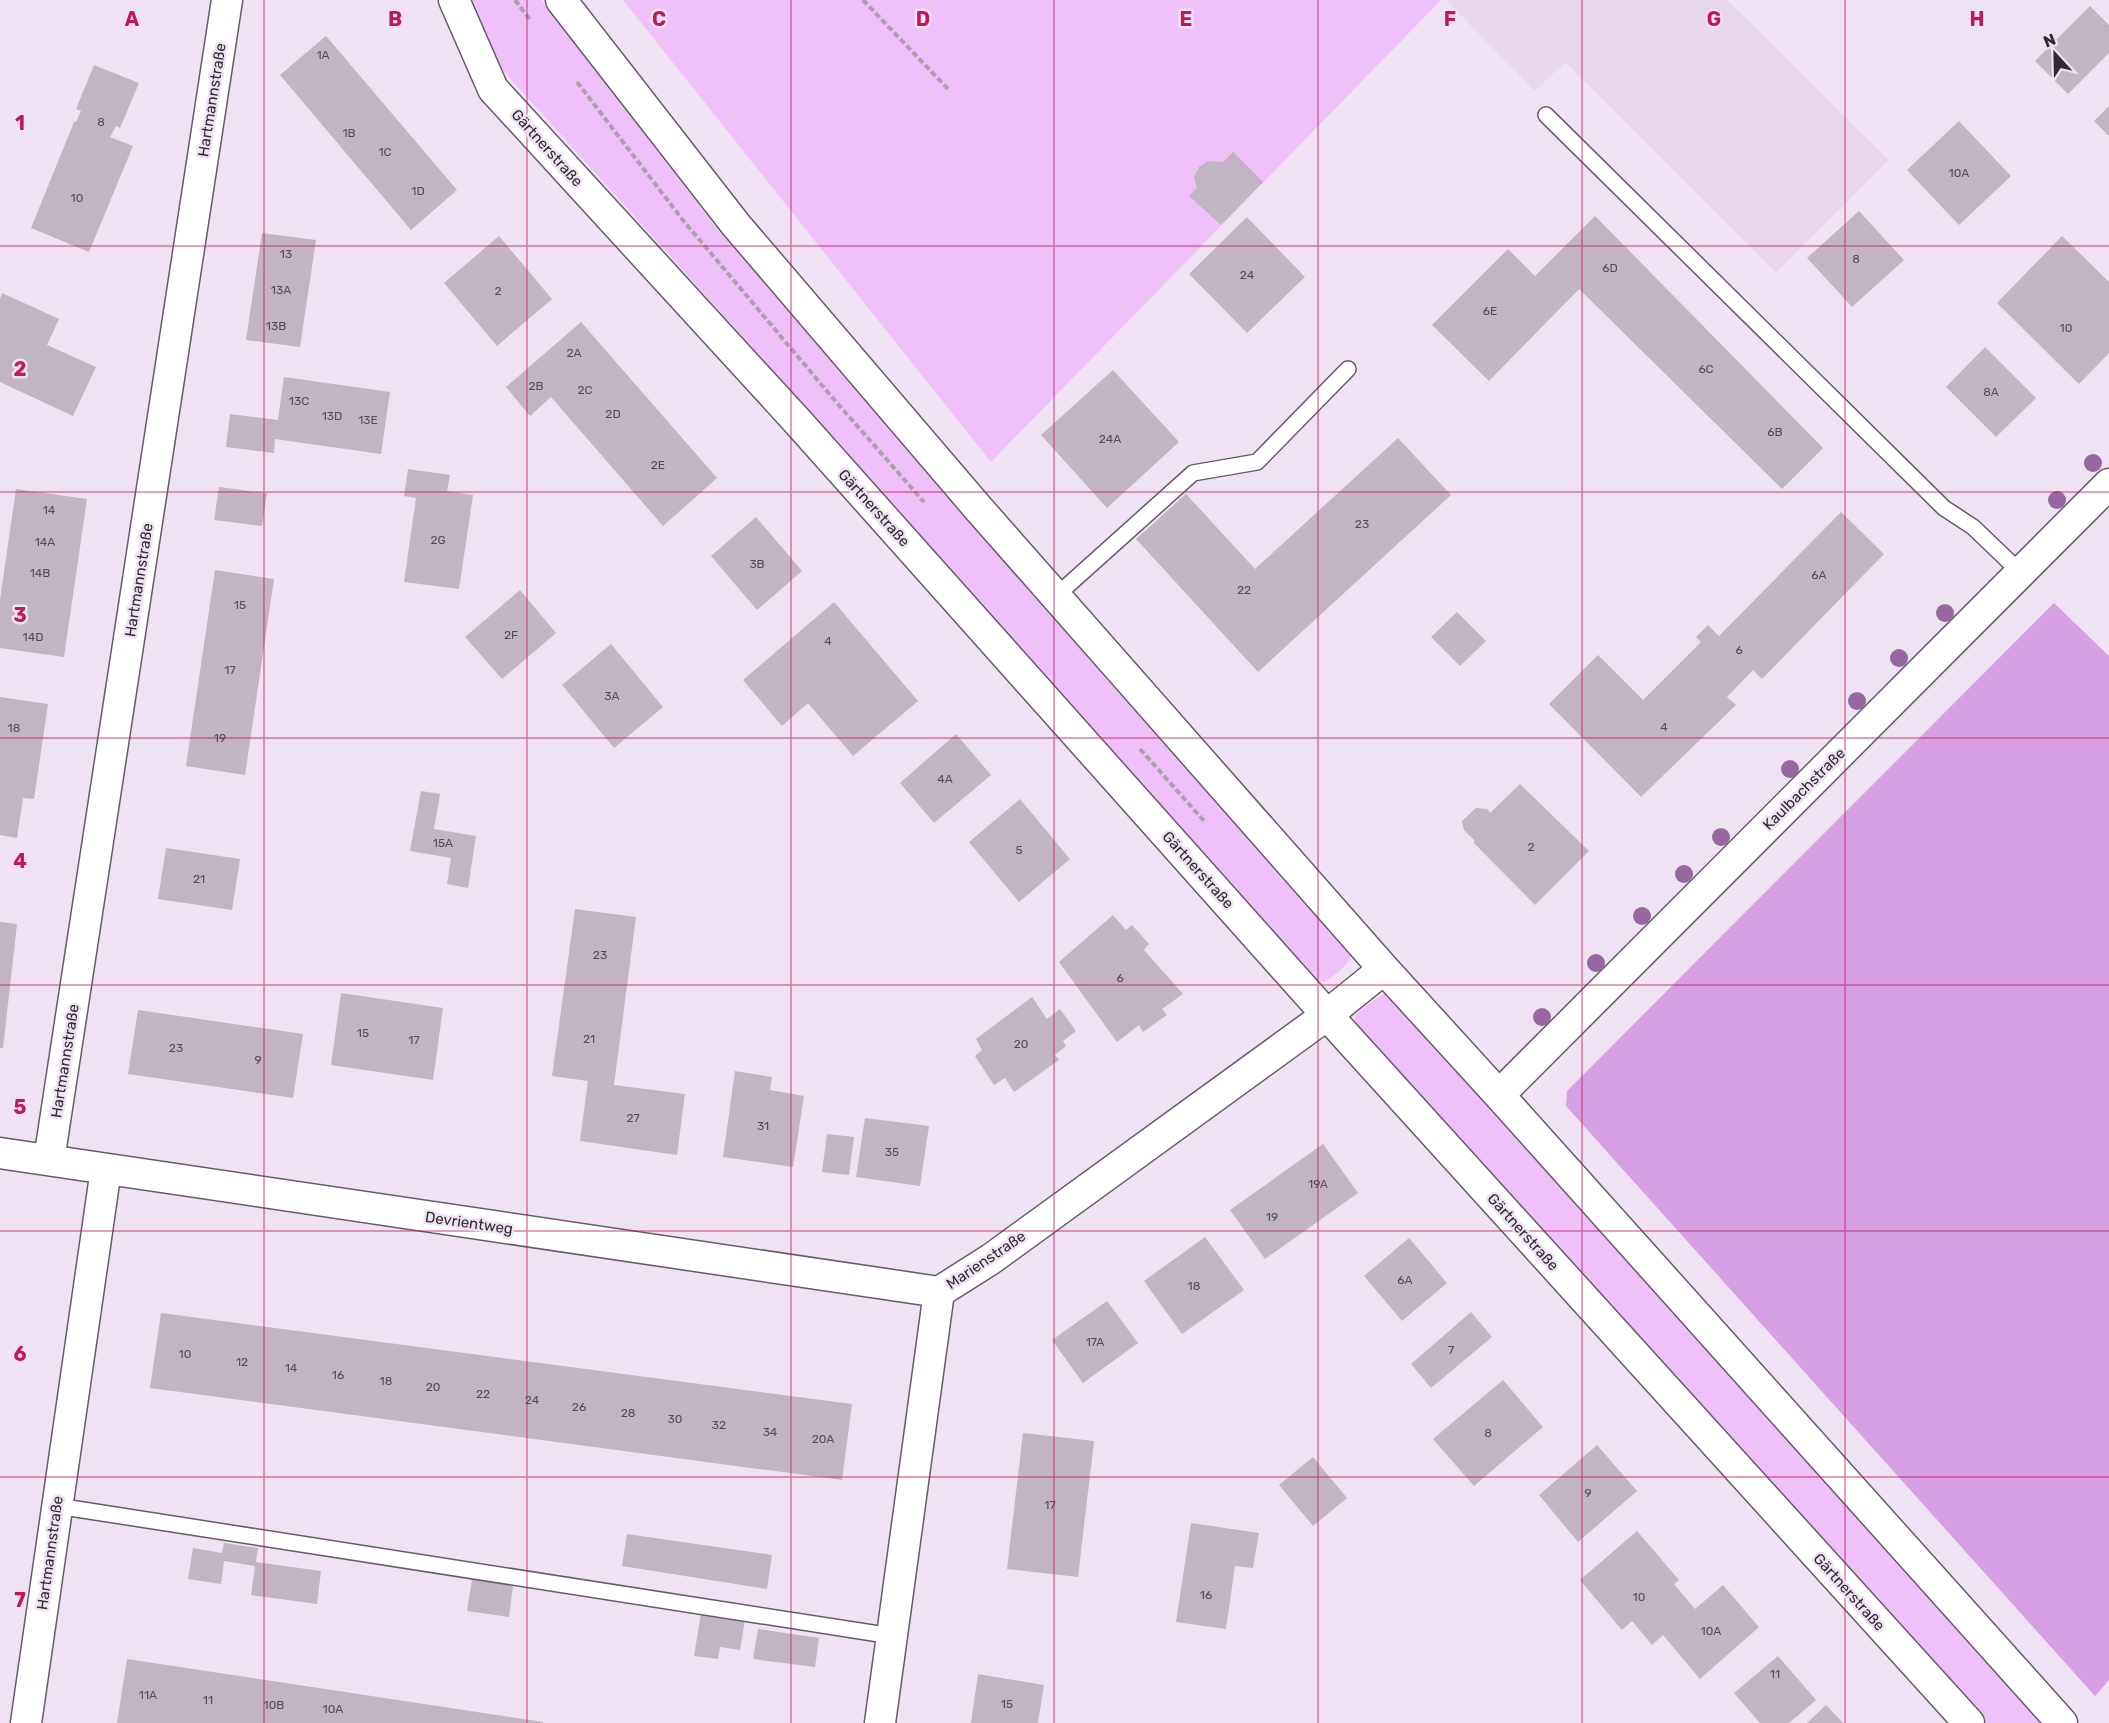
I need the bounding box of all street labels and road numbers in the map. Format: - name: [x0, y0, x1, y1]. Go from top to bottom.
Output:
- street label: Hartmannstraße: [194, 42, 230, 158]
- street label: Gärtnerstraße: [508, 106, 586, 190]
- street label: Gärtnerstraße: [835, 466, 913, 550]
- street label: Hartmannstraße: [121, 522, 157, 638]
- street label: Kaulbachstraße: [1759, 744, 1849, 834]
- street label: Gärtnerstraße: [1159, 828, 1237, 912]
- street label: Hartmannstraße: [47, 1003, 83, 1119]
- street label: Gärtnerstraße: [1484, 1190, 1562, 1274]
- street label: Devrientweg: [424, 1208, 514, 1238]
- street label: Marienstraße: [943, 1227, 1029, 1293]
- street label: Hartmannstraße: [33, 1495, 67, 1611]
- street label: Gärtnerstraße: [1810, 1550, 1888, 1634]

